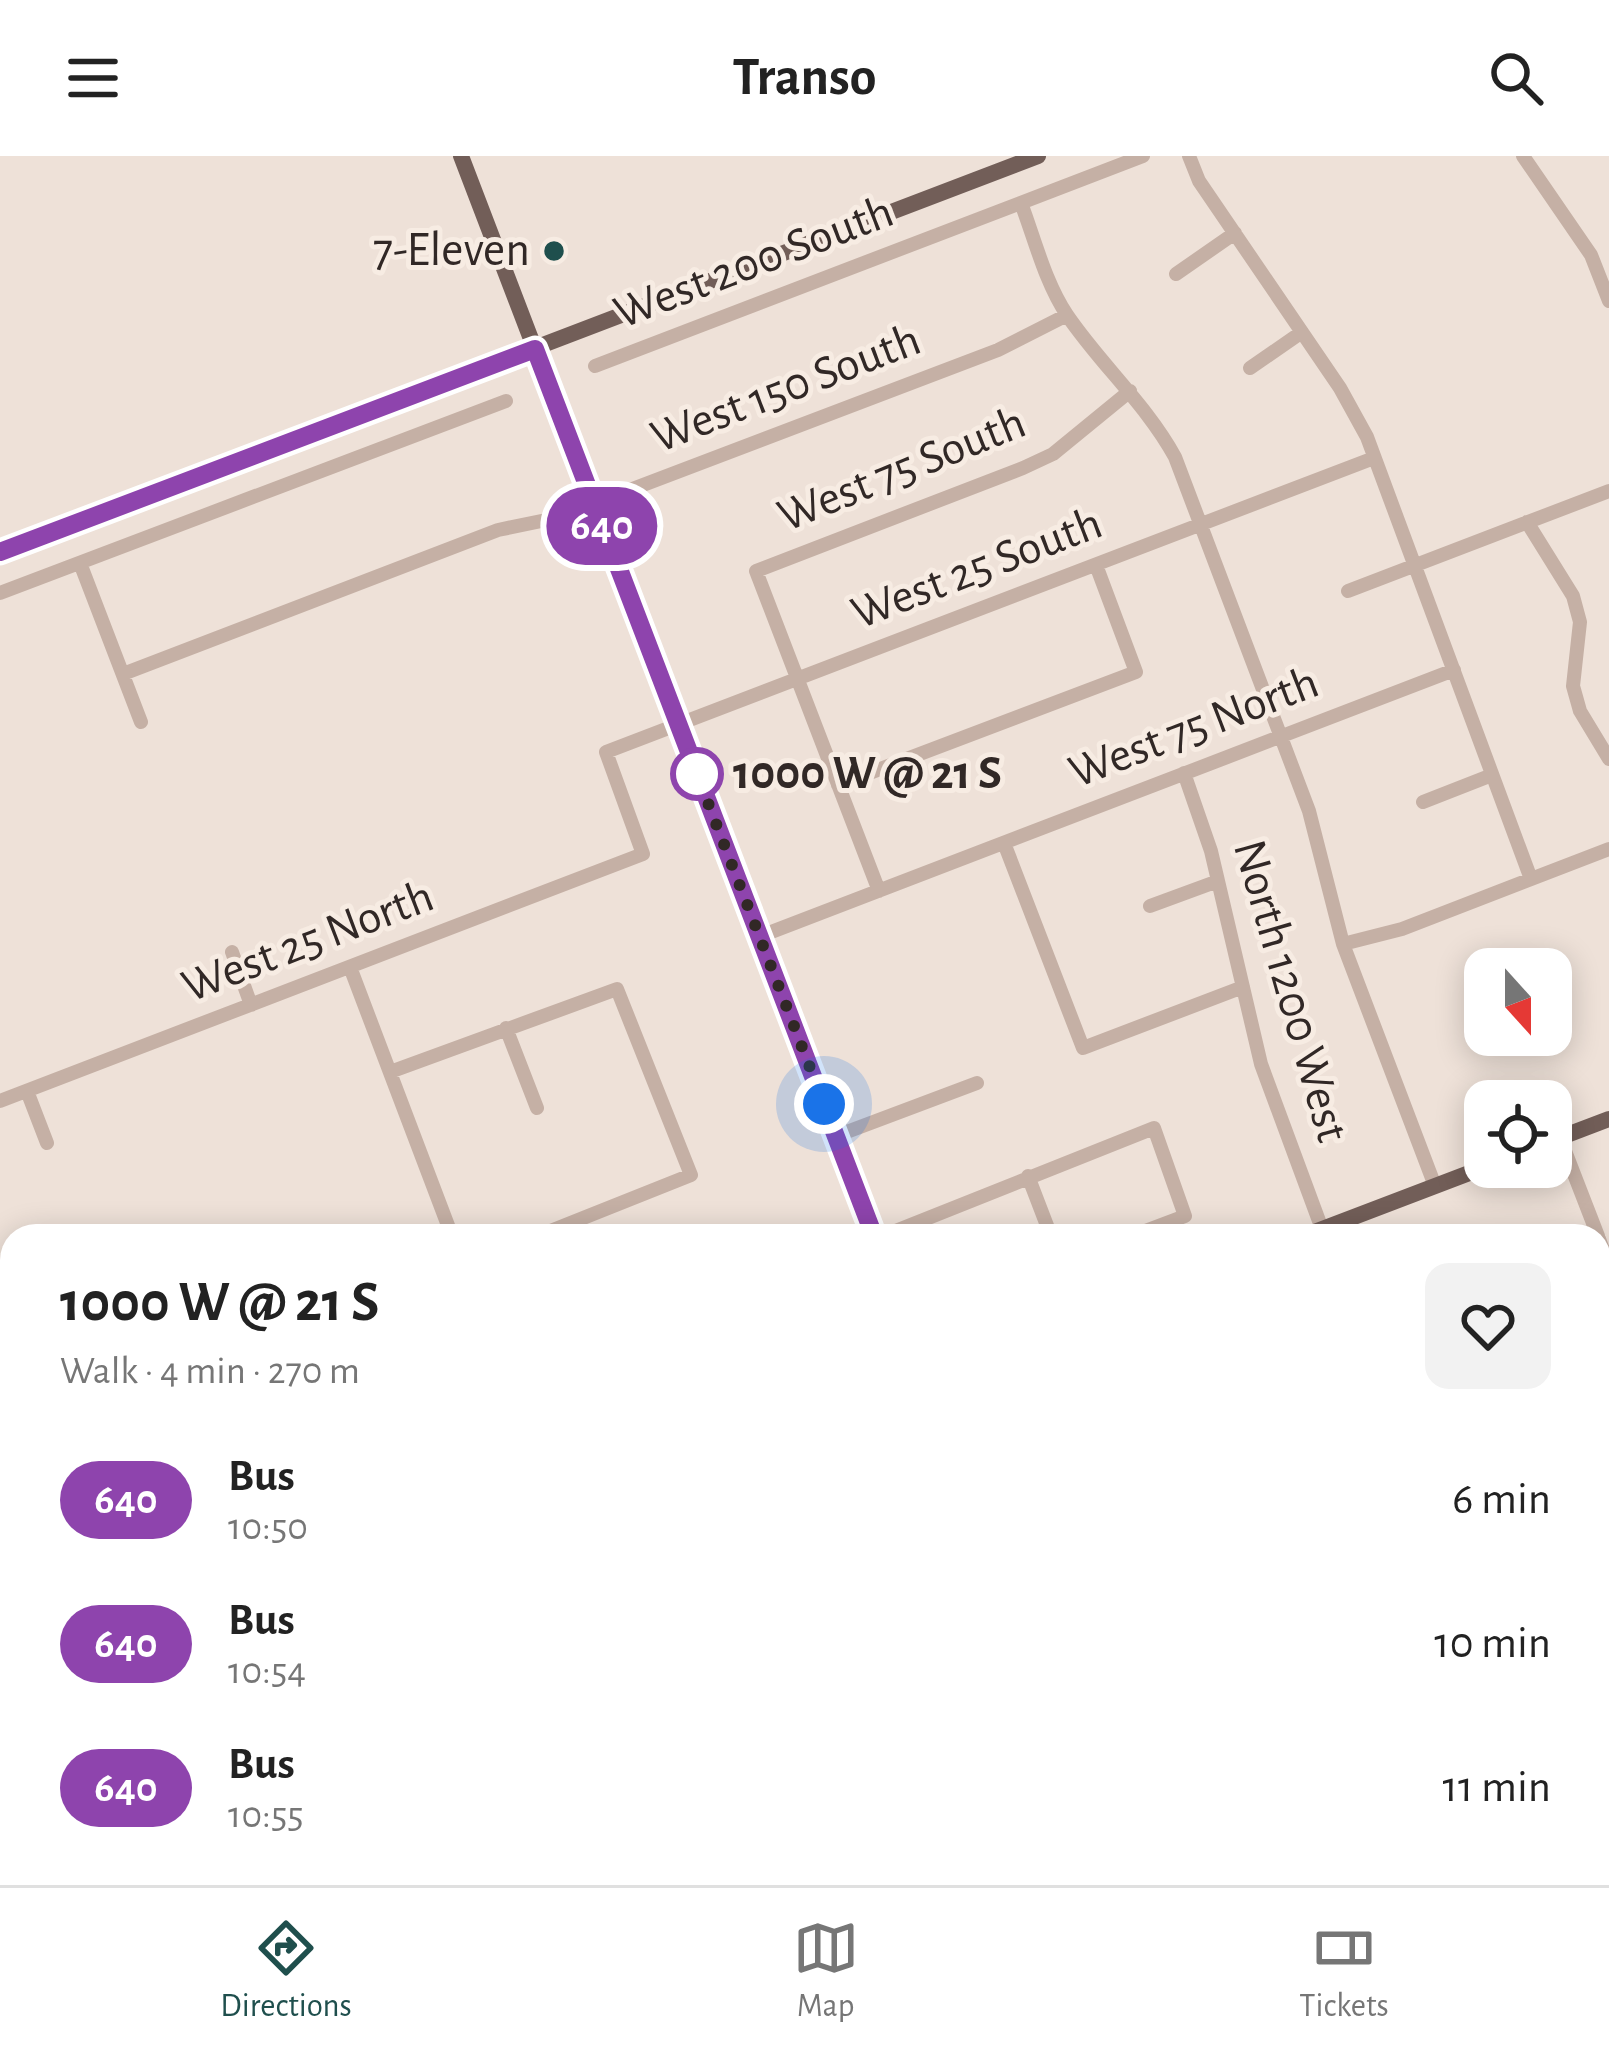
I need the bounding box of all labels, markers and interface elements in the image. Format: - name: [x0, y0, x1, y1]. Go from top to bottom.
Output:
- icon: menu: [60, 45, 126, 111]
- icon: search: [1483, 45, 1549, 111]
- text: Transo: [733, 51, 876, 105]
- street label: West 200 South: [608, 188, 900, 338]
- place label: 7-Eleven: [373, 227, 530, 275]
- marker: 7-Eleven: [541, 238, 567, 264]
- street label: West 150 South: [645, 316, 927, 462]
- street label: West 75 South: [772, 399, 1032, 541]
- line badge: 640: [533, 487, 671, 565]
- street label: West 25 South: [845, 499, 1109, 639]
- text: 640: [570, 505, 634, 547]
- street label: West 75 North: [1063, 659, 1325, 797]
- marker: 1000 W @ 21 S: [672, 749, 722, 799]
- place label: 1000 W @ 21 S: [733, 750, 1002, 798]
- street label: North 1200 West: [1224, 835, 1356, 1147]
- street label: West 25 North: [176, 872, 440, 1012]
- north arrow: [1464, 948, 1572, 1056]
- map controls: [1464, 948, 1572, 1188]
- your location: [794, 1074, 854, 1134]
- button: locate: [1464, 1080, 1572, 1188]
- button: heart: [1425, 1263, 1551, 1389]
- text: 1000 W @ 21 S: [60, 1274, 379, 1331]
- text: Walk · 4 min · 270 m: [60, 1352, 360, 1391]
- text: Bus: [228, 1454, 295, 1499]
- text: 6 min: [1452, 1477, 1551, 1522]
- text: 640: [94, 1479, 158, 1521]
- text: 10:50: [228, 1508, 308, 1547]
- text: Bus: [228, 1598, 295, 1643]
- text: 10 min: [1434, 1621, 1551, 1666]
- text: 640: [94, 1623, 158, 1665]
- text: 10:54: [228, 1652, 306, 1691]
- text: Bus: [228, 1742, 295, 1787]
- text: 11 min: [1443, 1765, 1551, 1810]
- text: 640: [94, 1767, 158, 1809]
- text: 10:55: [228, 1796, 304, 1835]
- tab: Directions: [220, 1915, 352, 2027]
- tab: Map: [793, 1915, 859, 2027]
- tab: Tickets: [1299, 1915, 1389, 2027]

